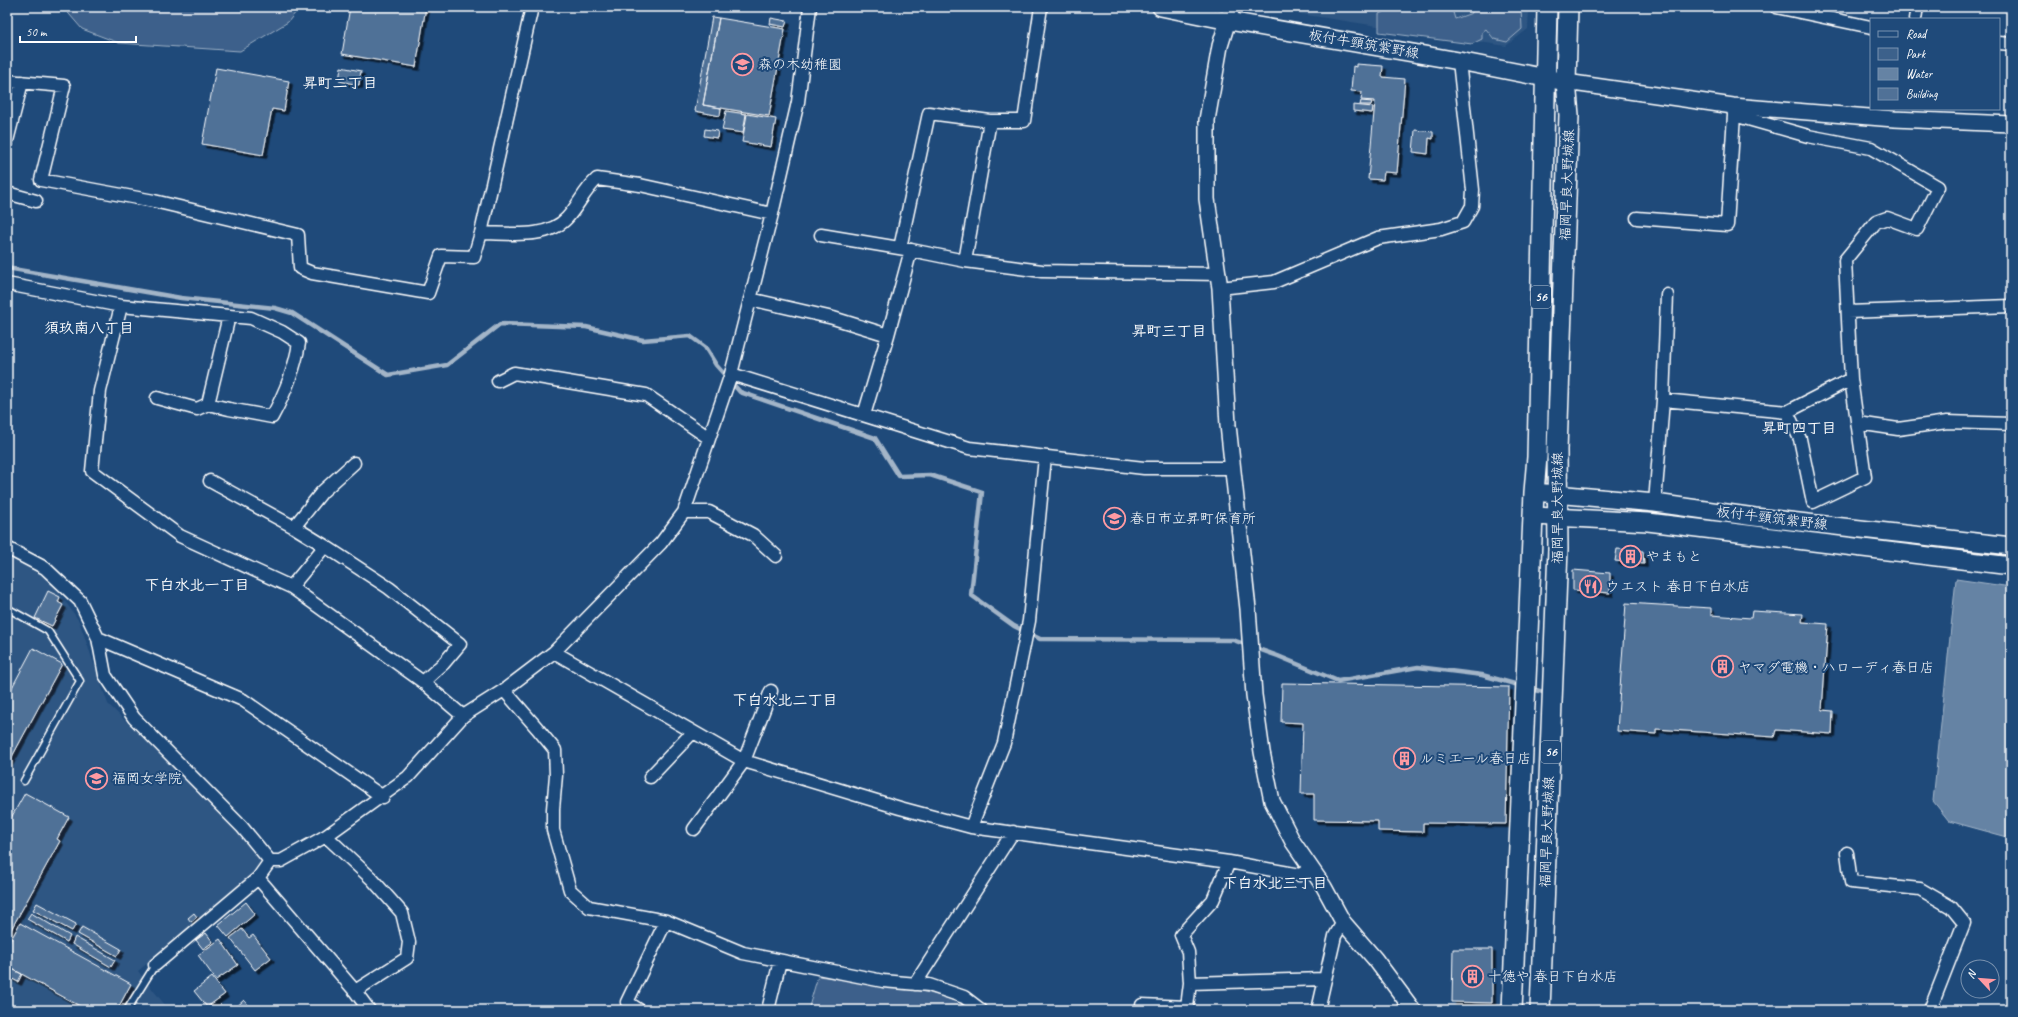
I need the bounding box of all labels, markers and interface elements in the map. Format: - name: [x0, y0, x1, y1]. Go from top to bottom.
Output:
- scale bar: [20, 18, 136, 44]
- legend: [1870, 18, 2000, 110]
- text: 50 m: [26, 24, 48, 40]
- street label: 板付牛頸筑紫野線: [1307, 26, 1421, 62]
- text: Road: [1906, 26, 1928, 42]
- text: Park: [1906, 46, 1927, 62]
- school or university icon: 森の木幼稚園: [729, 51, 755, 77]
- place label: 森の木幼稚園: [758, 56, 842, 73]
- text: Water: [1906, 66, 1934, 82]
- district label: 昇町二丁目: [302, 74, 378, 93]
- text: Building: [1906, 86, 1938, 102]
- street label: 福岡早良大野城線: [1557, 129, 1577, 241]
- road number: 56: [1531, 286, 1551, 308]
- district label: 須玖南八丁目: [44, 319, 134, 338]
- district label: 昇町三丁目: [1131, 322, 1207, 341]
- district label: 昇町四丁目: [1761, 419, 1837, 438]
- street label: 福岡早良大野城線: [1549, 452, 1566, 564]
- street label: 板付牛頸筑紫野線: [1715, 503, 1829, 533]
- school or university icon: 春日市立昇町保育所: [1102, 505, 1128, 531]
- place label: 春日市立昇町保育所: [1130, 510, 1256, 527]
- building icon: やまもと: [1617, 543, 1643, 569]
- place label: やまもと: [1646, 548, 1702, 565]
- restaurant icon: ウエスト 春日下白水店: [1578, 573, 1604, 599]
- district label: 下白水北一丁目: [144, 576, 250, 595]
- place label: ウエスト 春日下白水店: [1606, 578, 1751, 595]
- building icon: ヤマダ電機・ハローディ春日店: [1710, 654, 1736, 680]
- place label: ヤマダ電機・ハローディ春日店: [1738, 659, 1934, 676]
- district label: 下白水北二丁目: [732, 691, 838, 710]
- road number: 56: [1541, 741, 1561, 763]
- building icon: ルミエール春日店: [1392, 745, 1418, 771]
- place label: ルミエール春日店: [1420, 750, 1531, 767]
- school or university icon: 福岡女学院: [83, 765, 109, 791]
- place label: 福岡女学院: [112, 770, 182, 787]
- street label: 福岡早良大野城線: [1537, 776, 1557, 888]
- district label: 下白水北三丁目: [1222, 874, 1328, 893]
- north arrow: [1960, 959, 2000, 999]
- building icon: 十徳や 春日下白水店: [1459, 963, 1485, 989]
- text: N: [1963, 967, 1980, 981]
- place label: 十徳や 春日下白水店: [1488, 968, 1617, 985]

